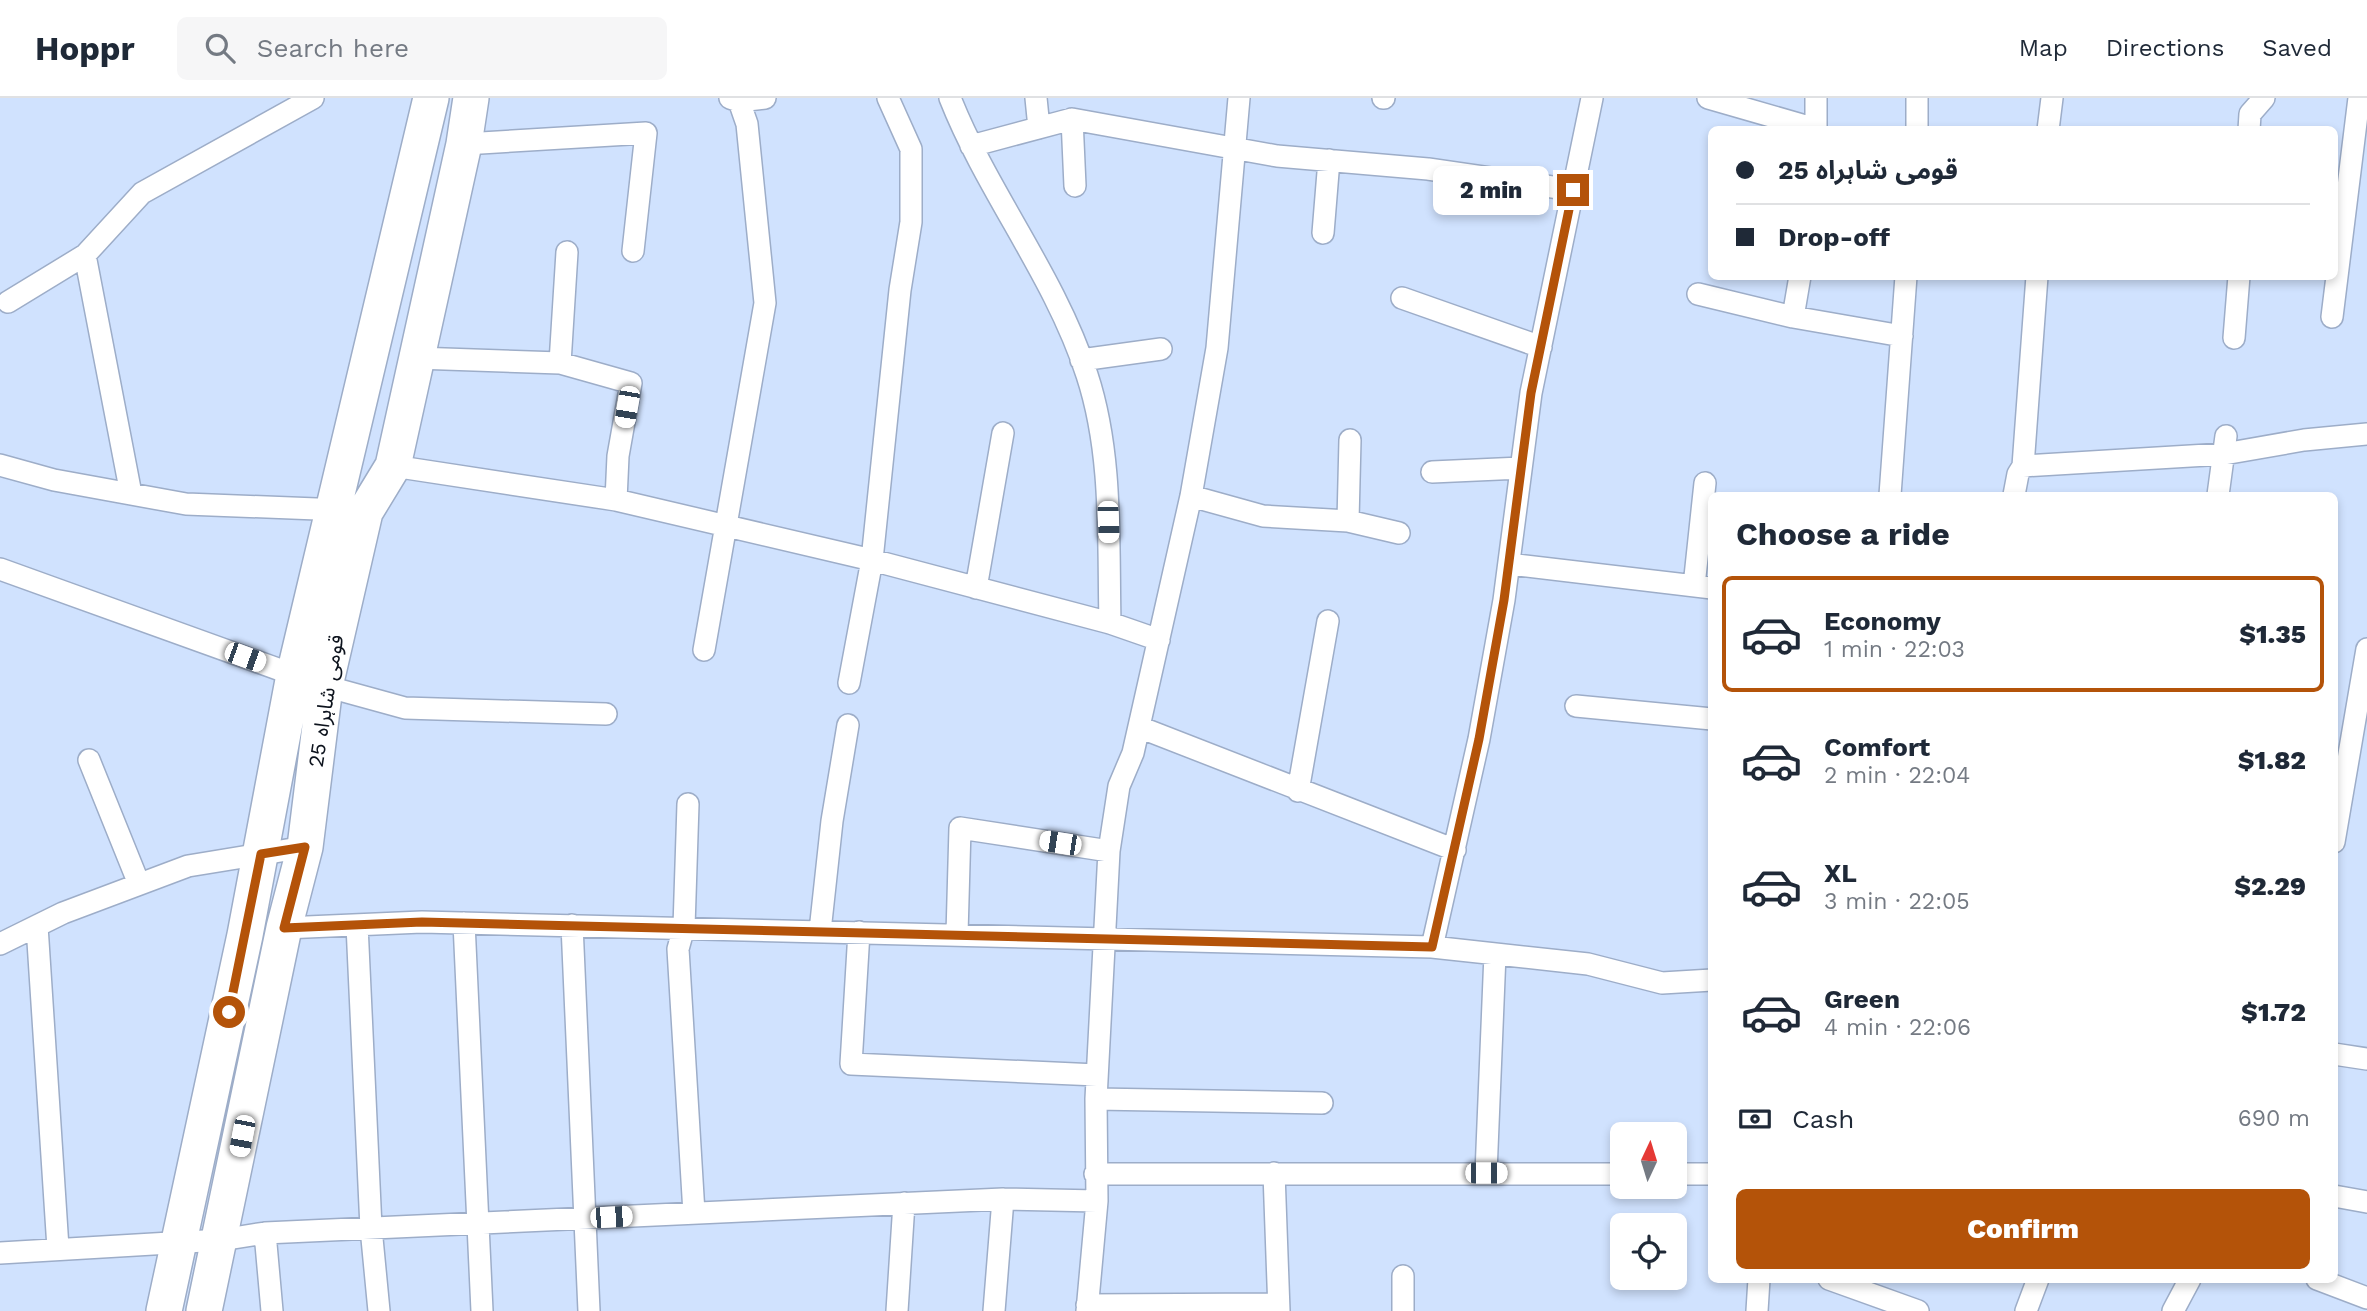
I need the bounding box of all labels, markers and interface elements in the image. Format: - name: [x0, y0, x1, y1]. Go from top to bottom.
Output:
- search box: [177, 17, 667, 80]
- text: Hoppr: [35, 29, 135, 68]
- icon: search: [201, 29, 239, 67]
- text: Search here: [257, 33, 409, 63]
- text: Map: [2019, 34, 2068, 62]
- text: Directions: [2106, 34, 2224, 62]
- text: Saved: [2262, 34, 2332, 62]
- text: قومی شاہراہ 25: [1778, 155, 1958, 185]
- callout: 2 min: [1433, 166, 1548, 214]
- route end: [1557, 174, 1589, 206]
- text: 2 min: [1460, 177, 1522, 204]
- text: Drop-off: [1778, 222, 1890, 252]
- car: [614, 384, 641, 430]
- car: [1097, 501, 1120, 543]
- text: Choose a ride: [1736, 515, 1950, 553]
- icon: car: [1740, 603, 1803, 666]
- text: Economy: [1824, 606, 1941, 636]
- text: $1.35: [2239, 619, 2306, 649]
- street label: قومی شاہراہ 25: [303, 633, 348, 769]
- text: 1 min · 22:03: [1824, 636, 1965, 663]
- car: [222, 640, 269, 674]
- icon: car: [1740, 729, 1803, 792]
- text: Comfort: [1824, 732, 1930, 762]
- text: $1.82: [2238, 745, 2306, 775]
- text: 2 min · 22:04: [1824, 762, 1970, 789]
- car: [1038, 829, 1083, 857]
- icon: car: [1740, 855, 1803, 918]
- text: XL: [1824, 858, 1857, 888]
- text: $2.29: [2234, 871, 2306, 901]
- text: 3 min · 22:05: [1824, 888, 1970, 915]
- icon: car: [1740, 981, 1803, 1044]
- text: Green: [1824, 984, 1900, 1014]
- route start: [213, 996, 245, 1028]
- text: $1.72: [2241, 997, 2306, 1027]
- text: 4 min · 22:06: [1824, 1014, 1971, 1041]
- icon: cash: [1736, 1100, 1774, 1138]
- text: Cash: [1792, 1104, 1854, 1134]
- text: 690 m: [2238, 1105, 2310, 1132]
- car: [228, 1113, 257, 1159]
- north arrow: [1610, 1122, 1687, 1199]
- map controls: [1610, 1122, 1687, 1290]
- car: [1466, 1163, 1508, 1184]
- button: Confirm: [1736, 1189, 2310, 1269]
- car: [590, 1205, 633, 1229]
- button: locate: [1610, 1213, 1687, 1290]

